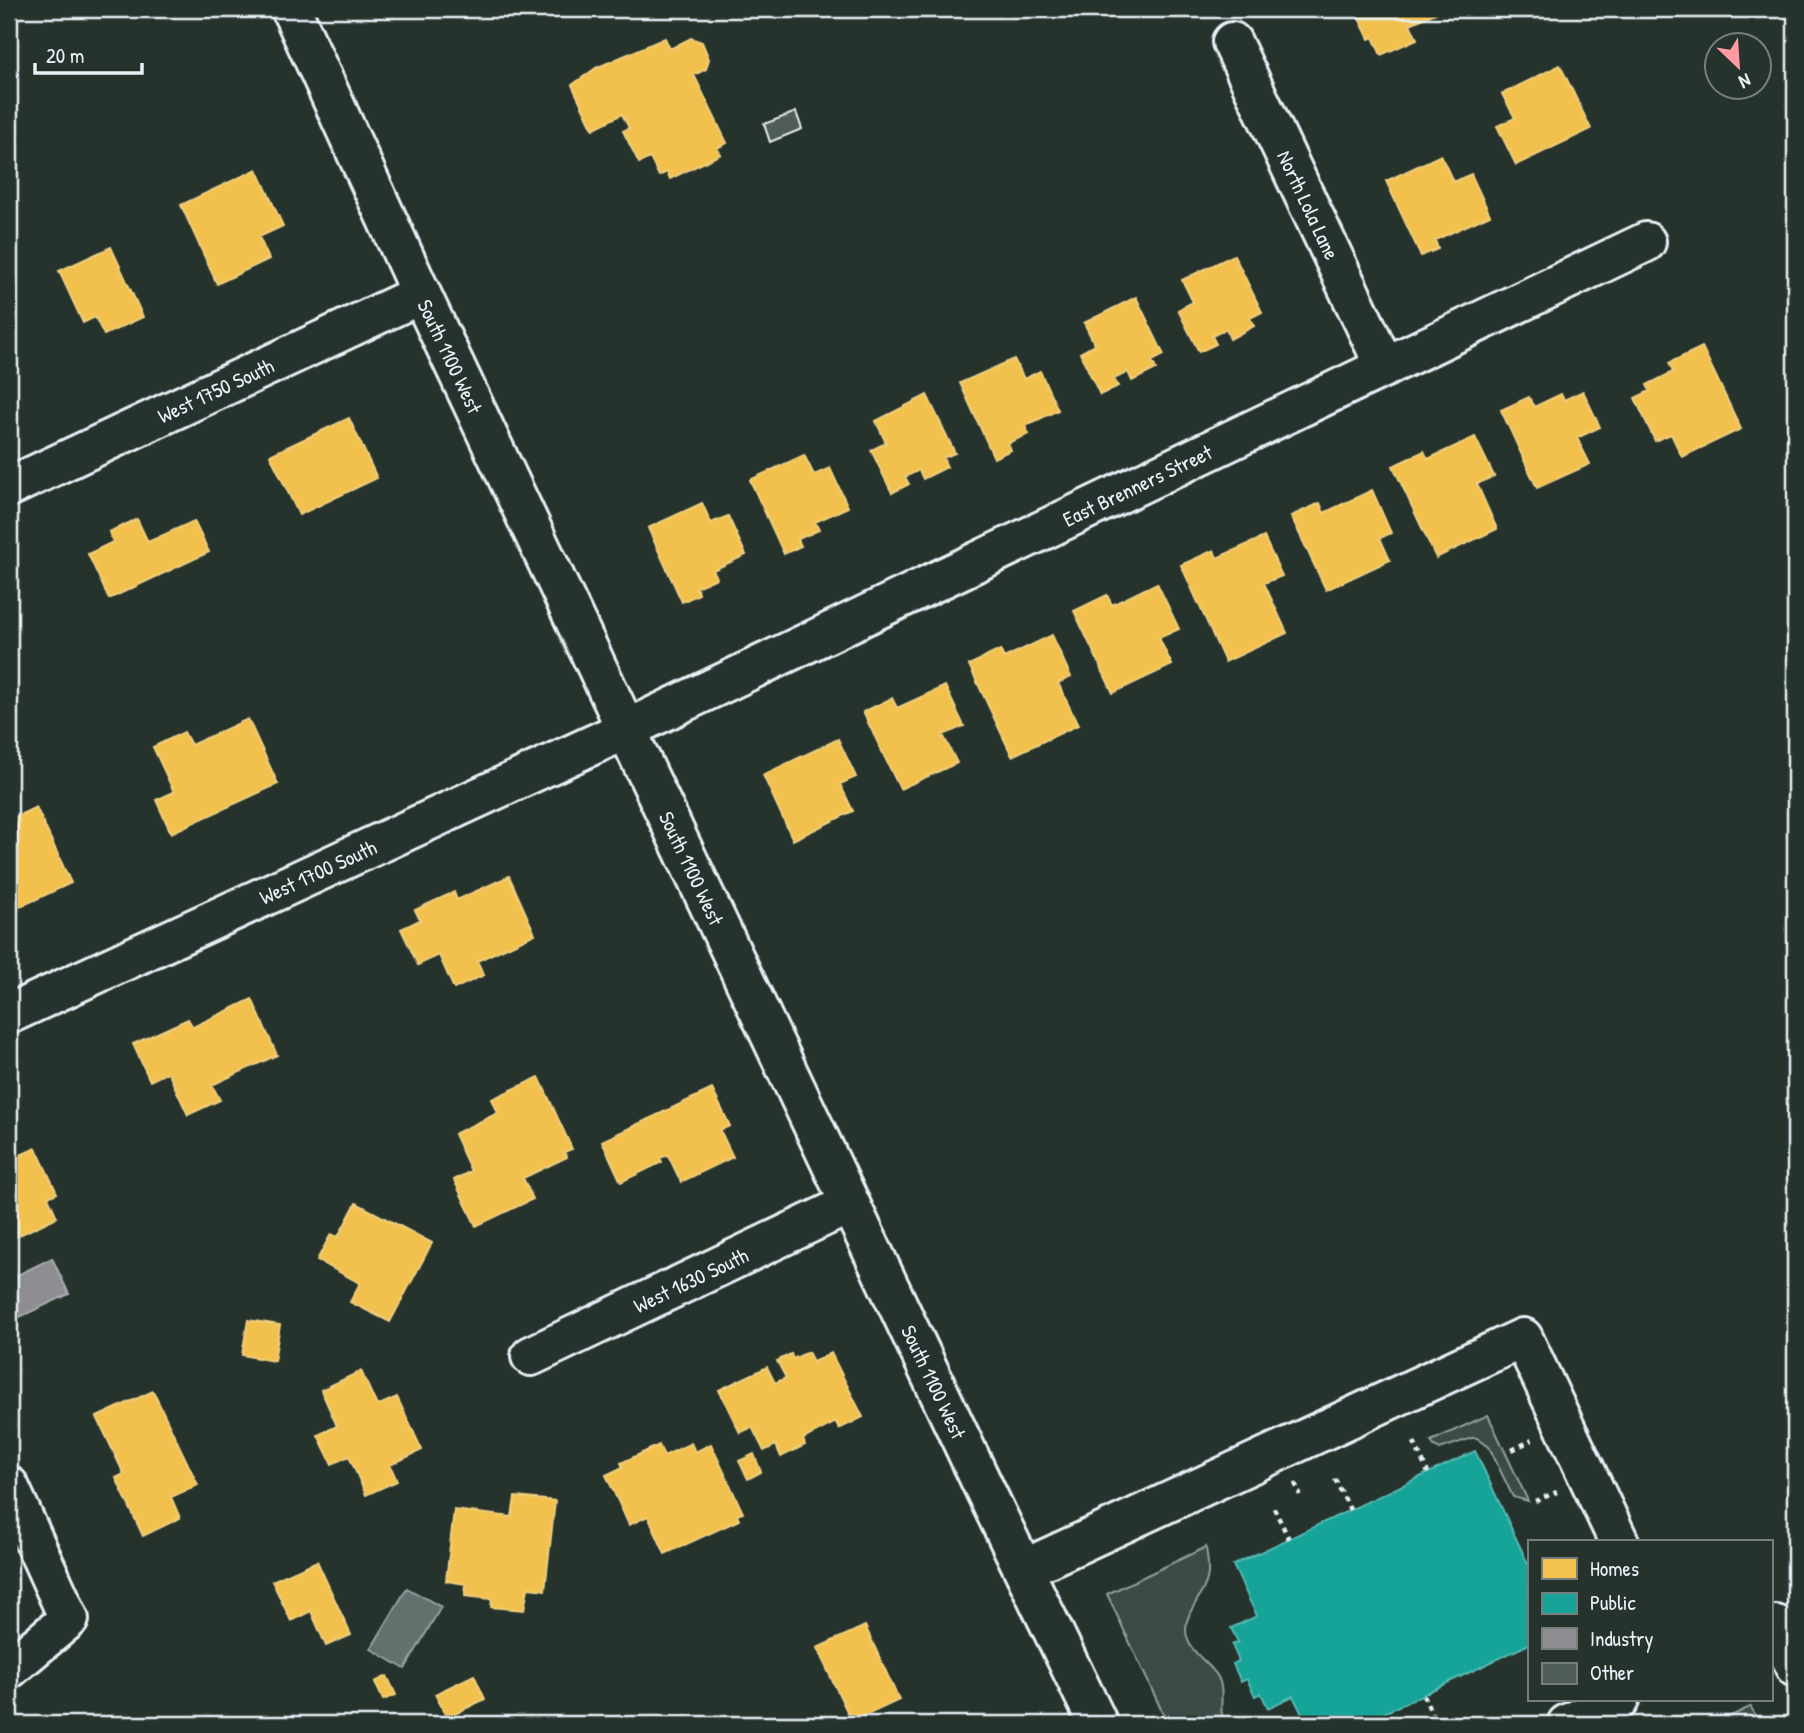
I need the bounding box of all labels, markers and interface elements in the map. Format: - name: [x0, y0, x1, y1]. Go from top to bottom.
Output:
- scale bar: [35, 32, 142, 76]
- north arrow: [1702, 32, 1772, 102]
- text: 20 m: [46, 41, 84, 70]
- text: N: [1735, 67, 1755, 95]
- street label: North Lola Lane: [1271, 146, 1347, 264]
- street label: South 1100 West: [411, 294, 490, 419]
- street label: West 1750 South: [153, 351, 278, 430]
- street label: East Brenners Street: [1058, 437, 1217, 533]
- street label: South 1100 West: [652, 806, 731, 931]
- street label: West 1700 South: [255, 832, 381, 911]
- street label: West 1630 South: [629, 1240, 753, 1320]
- street label: South 1100 West: [895, 1320, 974, 1444]
- legend: [1528, 1540, 1772, 1702]
- text: Homes: [1590, 1554, 1639, 1583]
- text: Public: [1590, 1588, 1636, 1617]
- text: Industry: [1590, 1624, 1653, 1653]
- text: Other: [1590, 1658, 1634, 1687]

